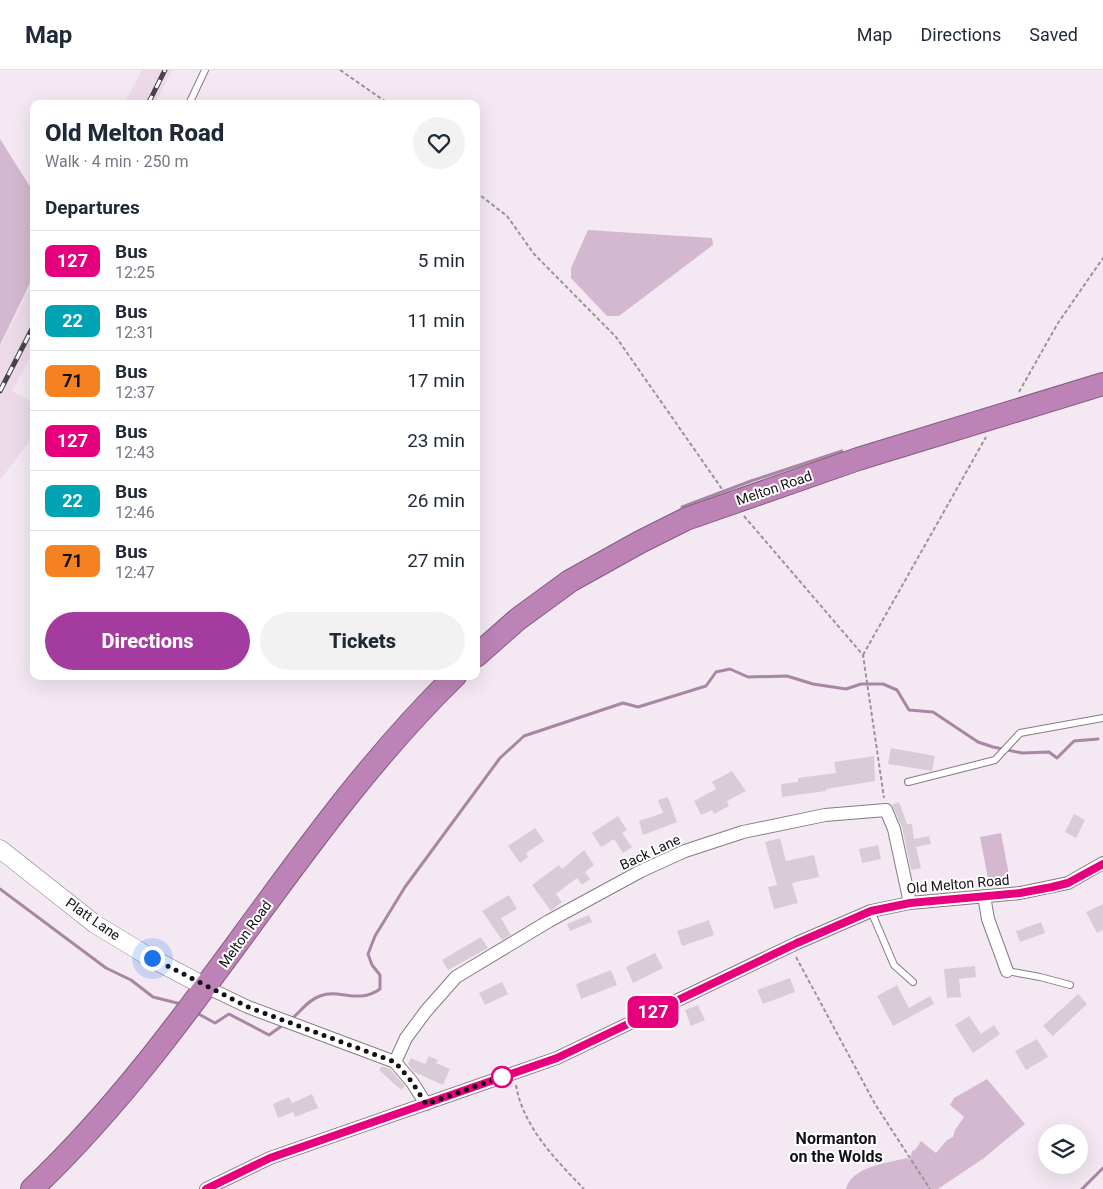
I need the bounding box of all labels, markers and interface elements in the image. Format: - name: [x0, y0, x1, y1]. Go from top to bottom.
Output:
- text: Map: [25, 21, 72, 49]
- text: Map: [857, 24, 892, 45]
- text: Directions: [920, 24, 1001, 45]
- text: Saved: [1029, 24, 1078, 45]
- button: heart: [413, 117, 465, 169]
- text: Old Melton Road: [45, 119, 224, 147]
- text: Walk · 4 min · 250 m: [45, 152, 189, 171]
- text: Departures: [45, 196, 140, 219]
- text: Bus: [115, 240, 148, 263]
- text: 5 min: [418, 249, 465, 272]
- text: 127: [57, 250, 88, 271]
- text: 12:25: [115, 263, 155, 282]
- text: Bus: [115, 300, 148, 323]
- text: 11 min: [407, 309, 465, 332]
- text: 22: [62, 310, 83, 331]
- text: 12:31: [115, 323, 155, 342]
- text: Bus: [115, 360, 148, 383]
- text: 17 min: [407, 369, 465, 392]
- text: 71: [62, 370, 83, 391]
- text: 12:37: [115, 383, 155, 402]
- text: Bus: [115, 420, 148, 443]
- text: 23 min: [407, 429, 465, 452]
- text: 127: [57, 430, 88, 451]
- text: 12:43: [115, 443, 155, 462]
- street label: Melton Road: [734, 468, 814, 508]
- text: Bus: [115, 480, 148, 503]
- text: 26 min: [407, 489, 465, 512]
- text: 22: [62, 490, 83, 511]
- text: 12:46: [115, 503, 155, 522]
- text: Bus: [115, 540, 148, 563]
- text: 27 min: [407, 549, 465, 572]
- text: 71: [62, 550, 83, 571]
- text: 12:47: [115, 563, 155, 582]
- button: Directions: [45, 612, 250, 670]
- button: Tickets: [260, 612, 465, 670]
- street label: Back Lane: [617, 831, 683, 873]
- street label: Old Melton Road: [906, 872, 1010, 896]
- street label: Platt Lane: [63, 894, 123, 944]
- street label: Melton Road: [215, 897, 275, 971]
- your location: [140, 946, 165, 971]
- line badge: 127: [624, 996, 682, 1028]
- text: 127: [638, 1001, 668, 1022]
- unlabelled marker: [491, 1066, 513, 1088]
- map controls: [1038, 1124, 1088, 1174]
- button: layers: [1038, 1124, 1088, 1174]
- district label: Normanton on the Wolds: [789, 1129, 883, 1166]

